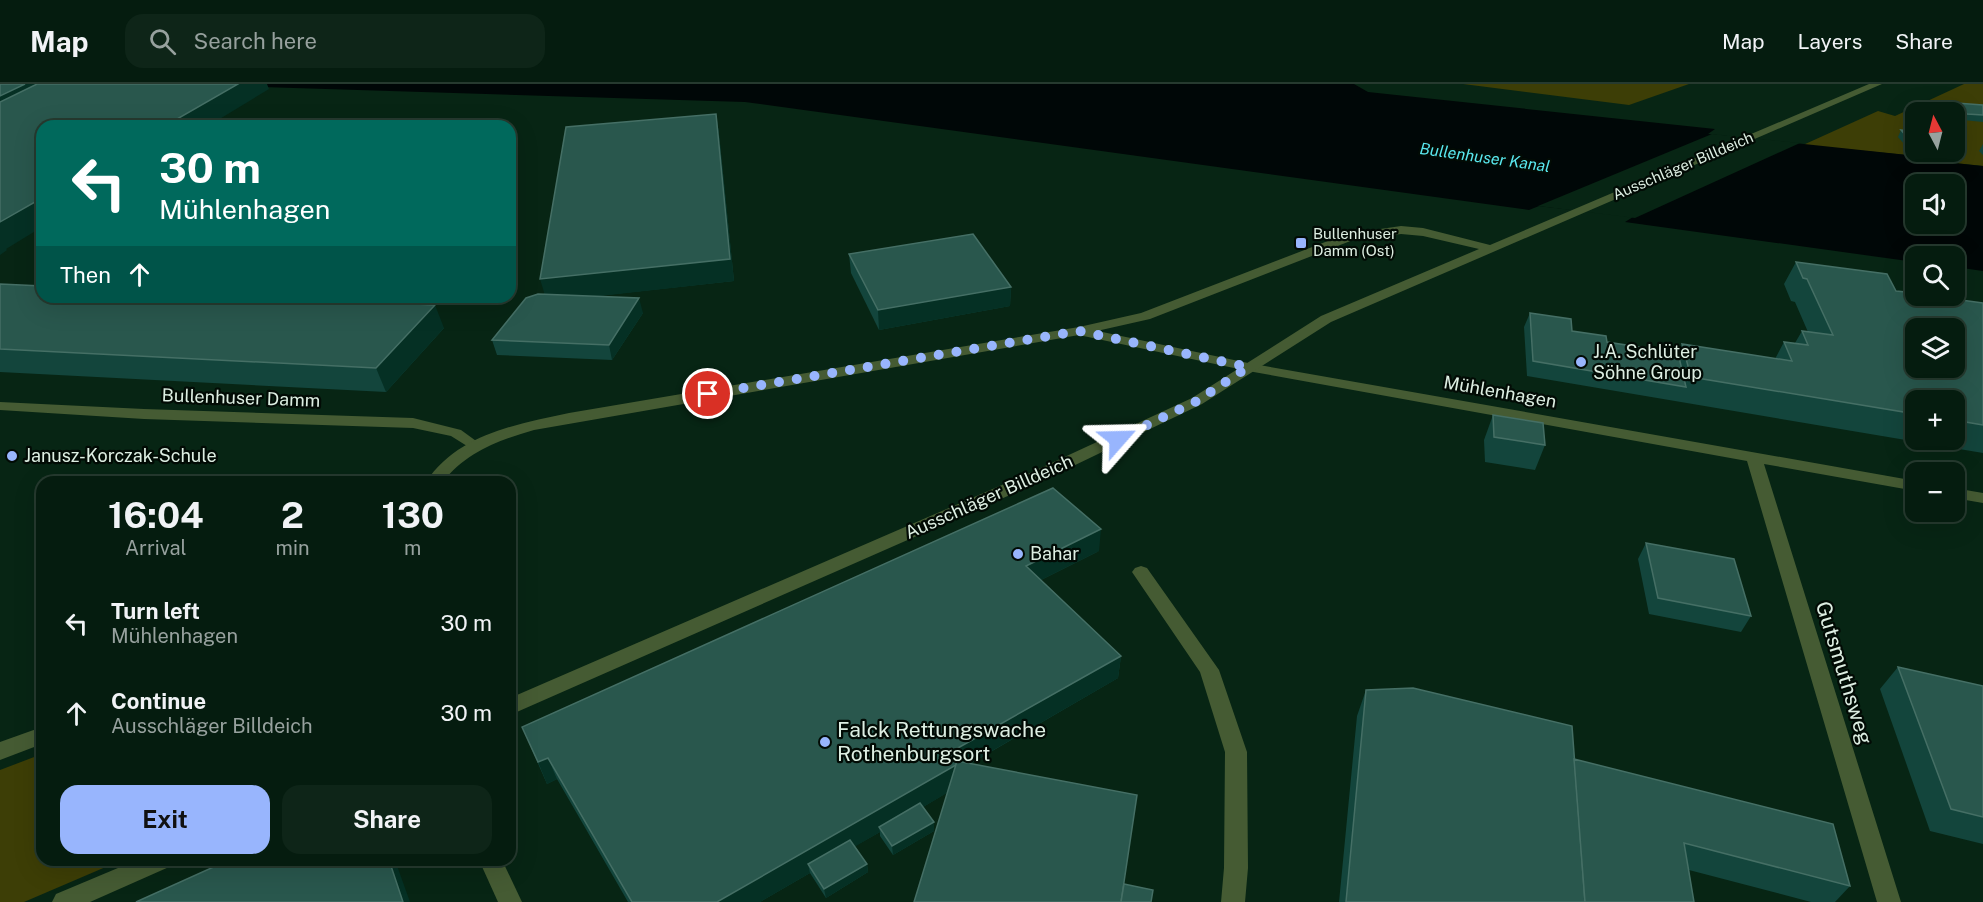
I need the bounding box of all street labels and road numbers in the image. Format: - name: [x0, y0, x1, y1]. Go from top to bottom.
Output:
- street label: Ausschläger Billdeich: [1610, 128, 1756, 203]
- street label: Mühlenhagen: [1442, 371, 1558, 412]
- street label: Bullenhuser Damm: [161, 384, 321, 411]
- street label: Ausschläger Billdeich: [902, 450, 1076, 543]
- street label: Gutsmuthsweg: [1811, 598, 1878, 748]

